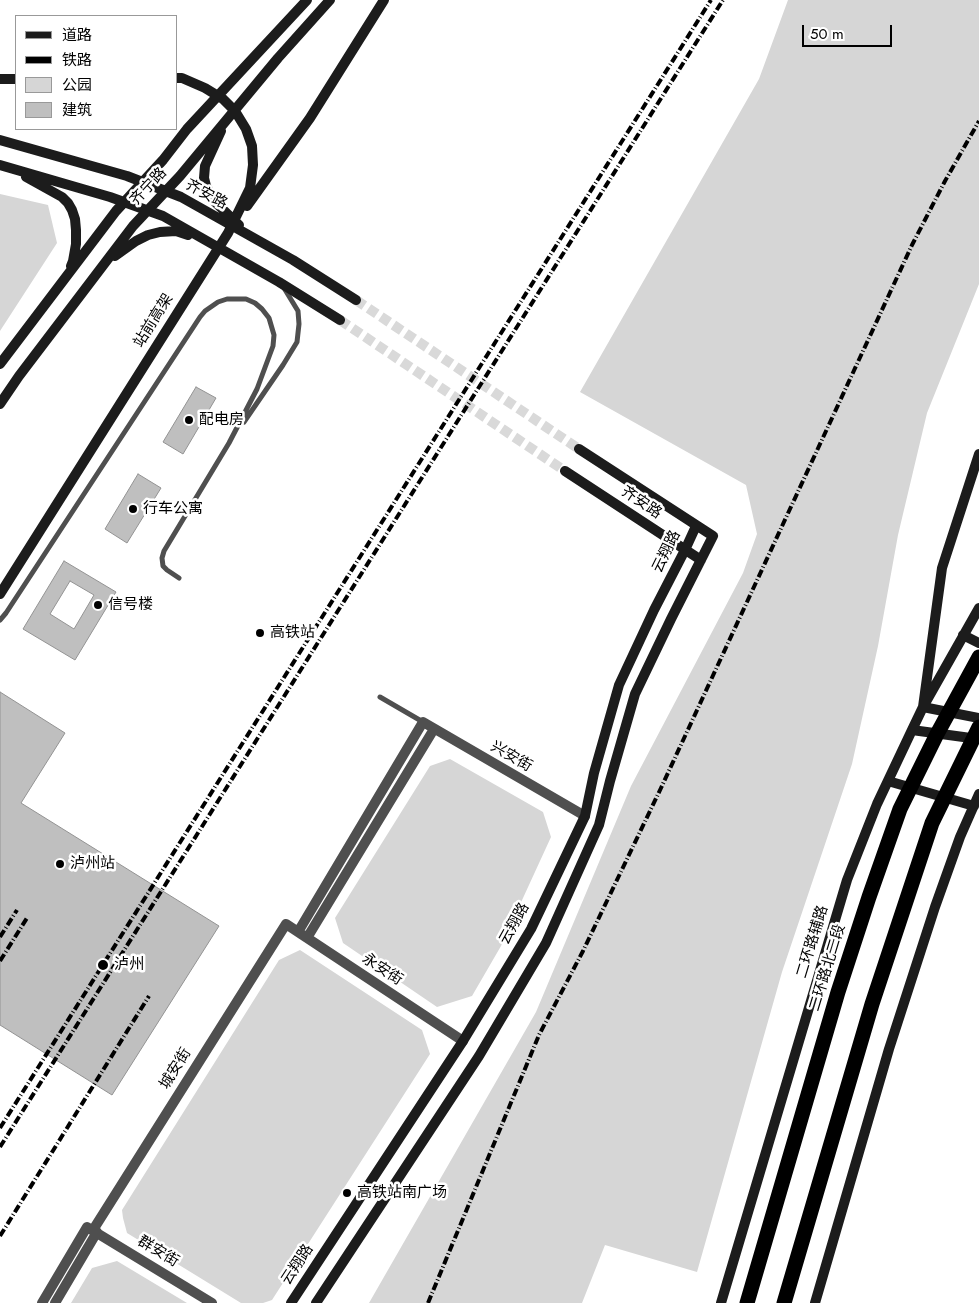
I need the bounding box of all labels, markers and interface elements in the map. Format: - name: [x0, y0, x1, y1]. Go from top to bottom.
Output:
- legend: [15, 15, 178, 130]
- scale bar: [804, 15, 894, 47]
- text: 50 m: [810, 23, 844, 45]
- text: 道路: [62, 24, 92, 46]
- text: 铁路: [62, 49, 92, 71]
- text: 公园: [62, 74, 92, 96]
- text: 建筑: [62, 99, 92, 121]
- street label: 齐宁路: [127, 164, 171, 210]
- street label: 齐安路: [182, 176, 230, 214]
- street label: 站前高架: [130, 291, 178, 351]
- place label: 配电房: [199, 411, 244, 429]
- marker: 配电房: [183, 414, 195, 426]
- street label: 齐安路: [617, 483, 665, 523]
- place label: 行车公寓: [143, 500, 203, 518]
- marker: 行车公寓: [127, 503, 139, 515]
- street label: 云翔路: [649, 528, 685, 576]
- place label: 信号楼: [108, 596, 153, 614]
- marker: 信号楼: [92, 599, 104, 611]
- place label: 高铁站: [270, 624, 315, 642]
- marker: 高铁站: [254, 627, 266, 639]
- street label: 兴安街: [487, 738, 535, 776]
- place label: 泸州站: [70, 855, 115, 873]
- marker: 泸州站: [54, 858, 66, 870]
- street label: 云翔路: [496, 900, 534, 948]
- street label: 二环路辅路: [793, 904, 833, 980]
- street label: 二环路北二段: [806, 922, 850, 1014]
- street label: 永安街: [358, 950, 406, 990]
- place label: 泸州: [114, 956, 144, 974]
- marker: 泸州: [96, 958, 110, 972]
- street label: 城安街: [156, 1045, 196, 1093]
- place label: 高铁站南广场: [357, 1184, 447, 1202]
- marker: 高铁站南广场: [341, 1187, 353, 1199]
- street label: 群安街: [134, 1233, 182, 1271]
- street label: 云翔路: [278, 1241, 318, 1289]

